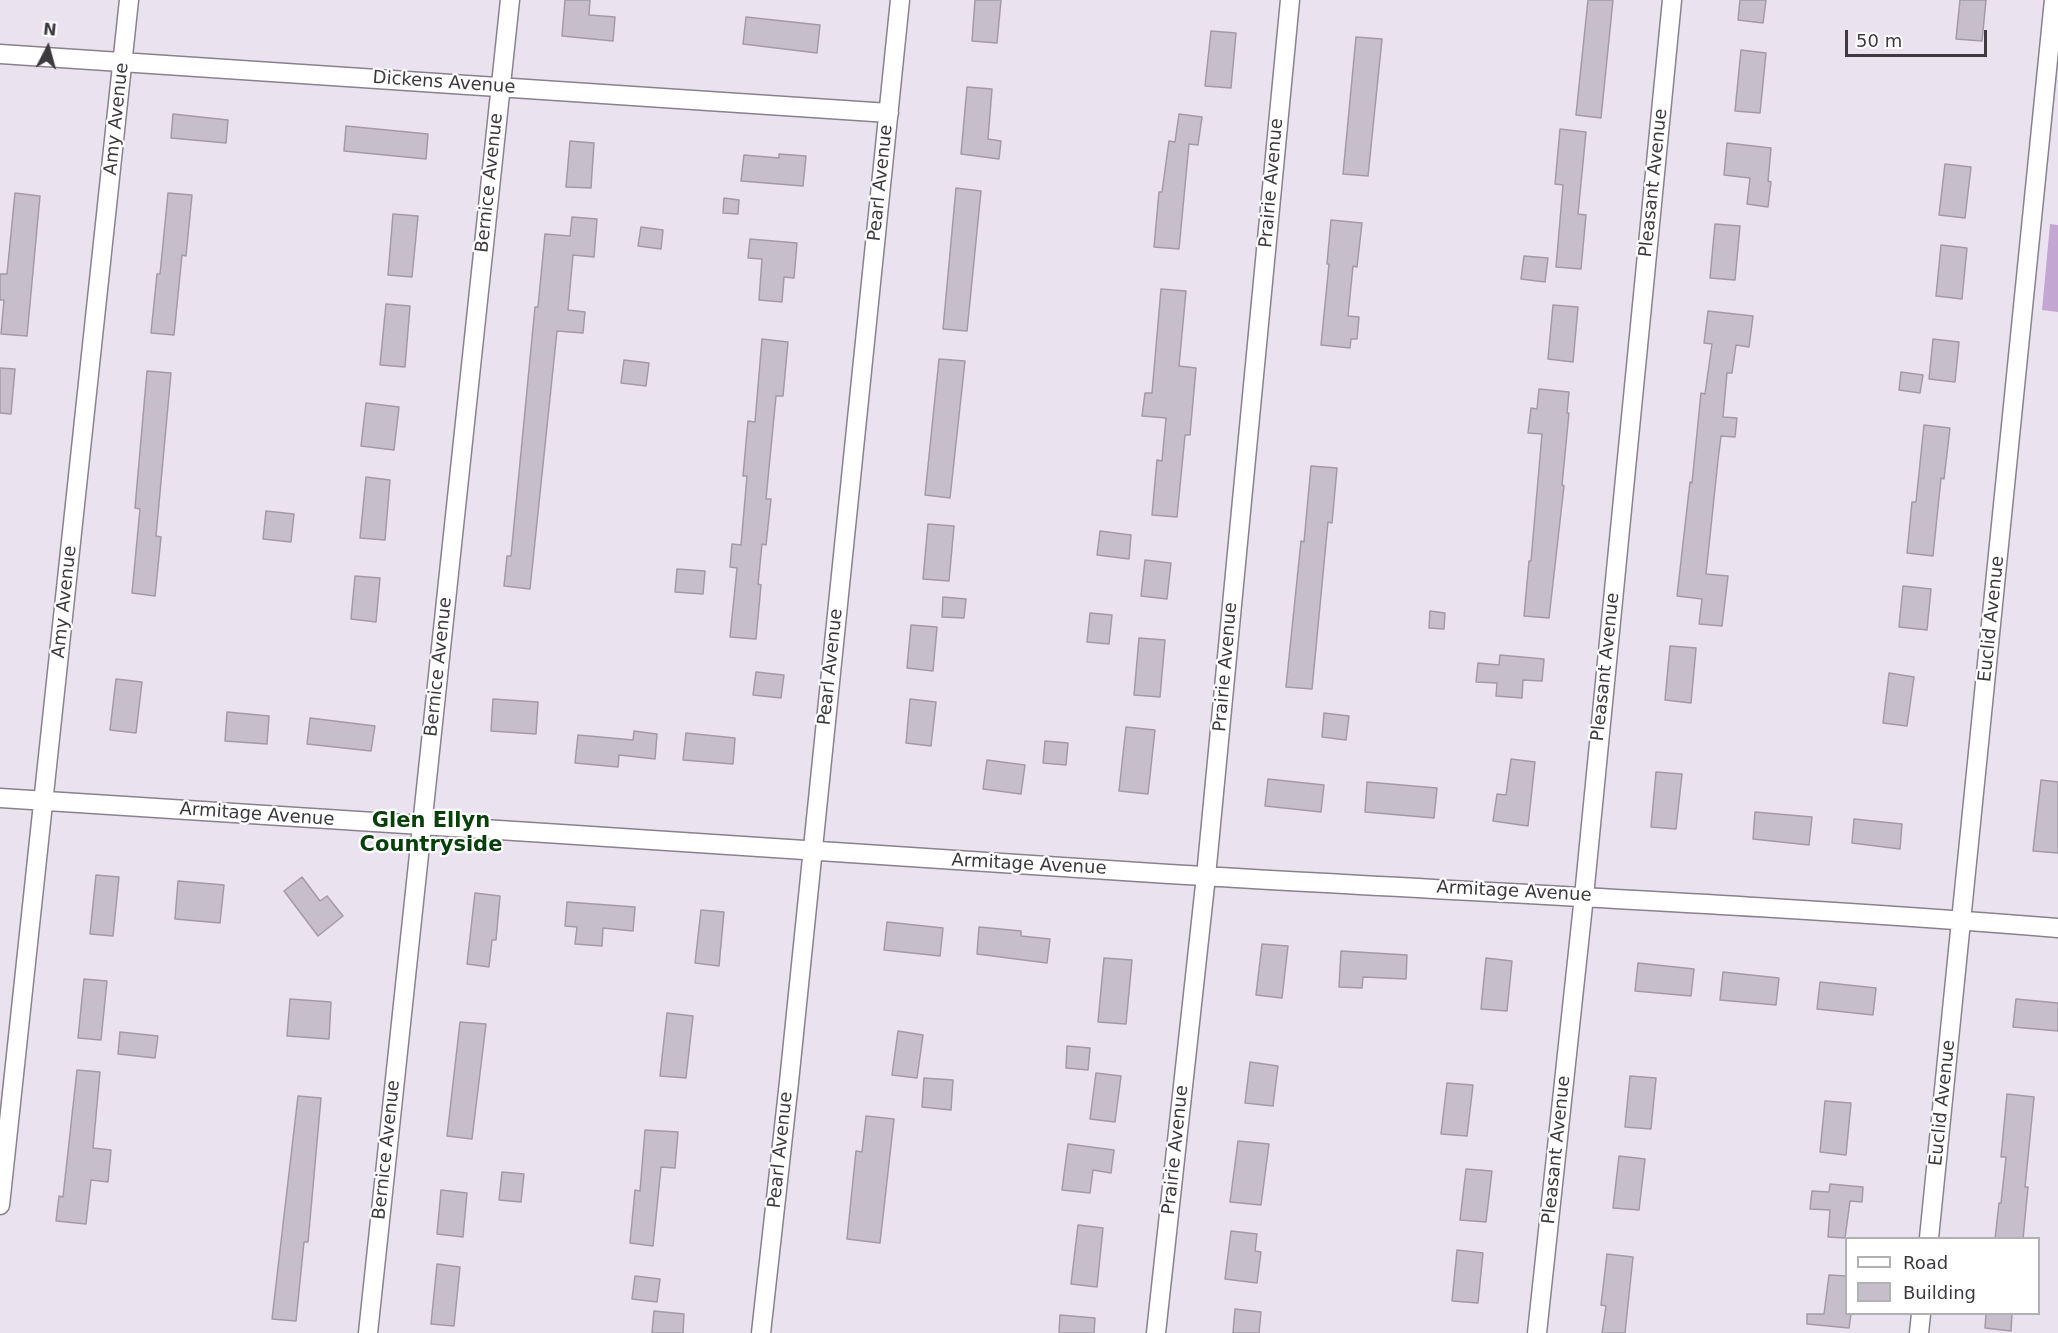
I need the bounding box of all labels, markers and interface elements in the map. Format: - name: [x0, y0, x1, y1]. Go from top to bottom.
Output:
- north arrow: [18, 18, 78, 78]
- scale bar: [1848, 18, 1990, 56]
- text: N: [42, 19, 58, 40]
- text: 50 m: [1856, 30, 1902, 51]
- street label: Amy Avenue: [100, 62, 134, 176]
- street label: Dickens Avenue: [372, 67, 516, 99]
- street label: Pleasant Avenue: [1635, 108, 1673, 258]
- street label: Bernice Avenue: [472, 112, 508, 254]
- street label: Prairie Avenue: [1256, 117, 1288, 249]
- street label: Pearl Avenue: [864, 124, 898, 242]
- street label: Amy Avenue: [48, 545, 82, 659]
- street label: Euclid Avenue: [1975, 555, 2009, 683]
- street label: Pleasant Avenue: [1587, 592, 1625, 742]
- street label: Bernice Avenue: [421, 596, 457, 738]
- street label: Prairie Avenue: [1210, 601, 1242, 733]
- street label: Pearl Avenue: [814, 608, 848, 726]
- street label: Armitage Avenue: [179, 799, 335, 831]
- district label: Glen Ellyn Countryside: [360, 809, 502, 859]
- street label: Armitage Avenue: [951, 850, 1107, 880]
- street label: Armitage Avenue: [1436, 877, 1592, 907]
- street label: Euclid Avenue: [1926, 1039, 1960, 1167]
- street label: Pleasant Avenue: [1538, 1075, 1576, 1225]
- street label: Bernice Avenue: [369, 1079, 405, 1221]
- street label: Prairie Avenue: [1158, 1084, 1194, 1216]
- street label: Pearl Avenue: [764, 1091, 798, 1209]
- legend: [1845, 1237, 2040, 1315]
- text: Road: [1903, 1252, 1948, 1273]
- text: Building: [1903, 1282, 1976, 1303]

